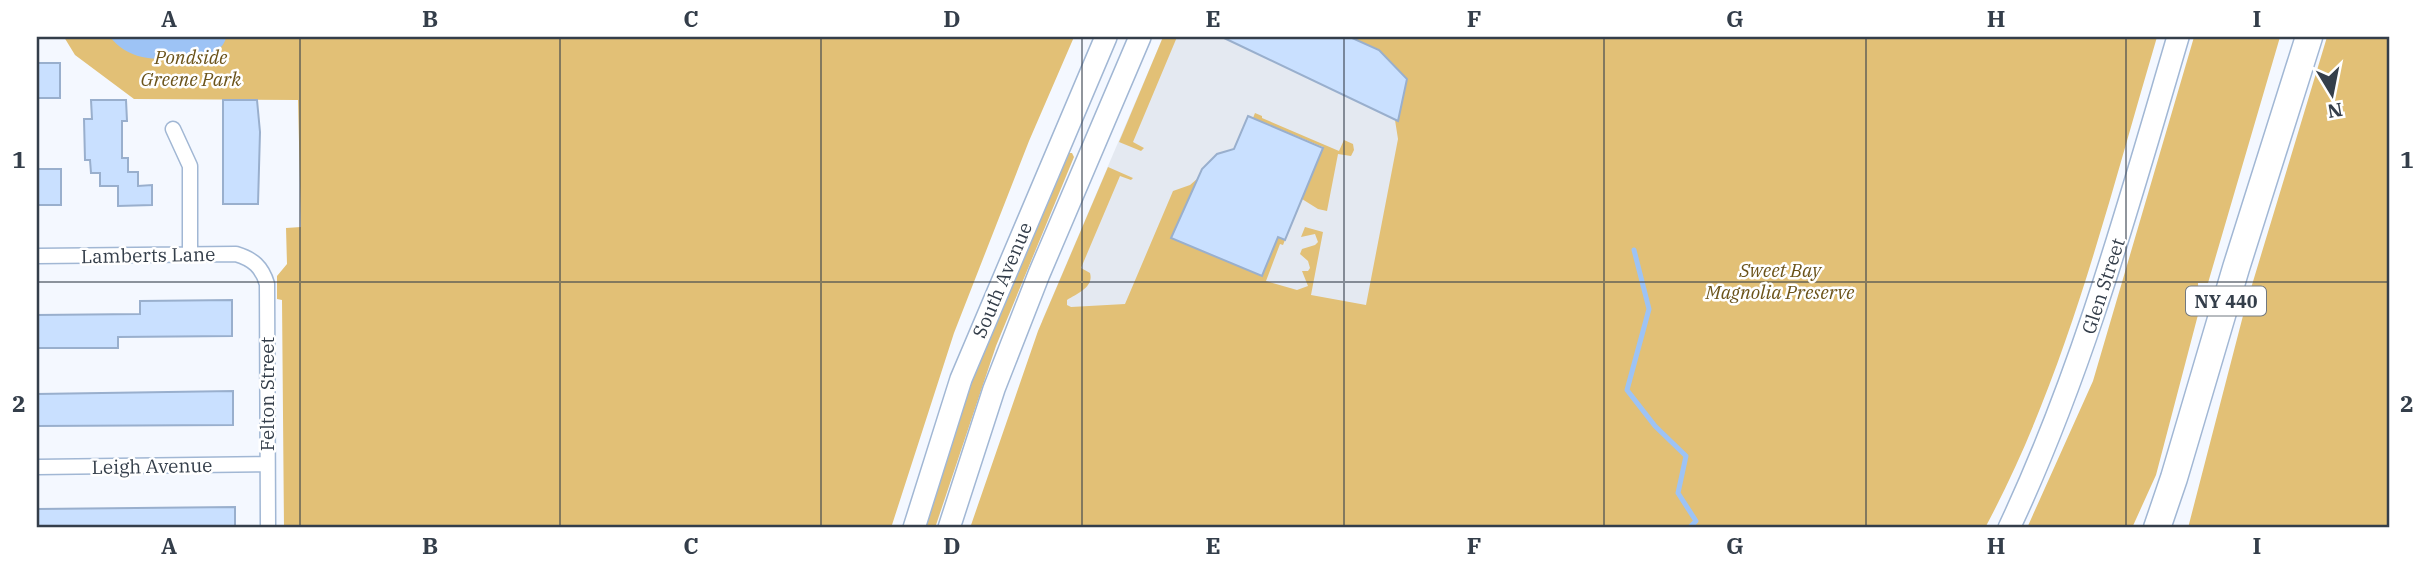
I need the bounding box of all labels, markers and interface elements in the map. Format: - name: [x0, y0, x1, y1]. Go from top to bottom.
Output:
- text: A: [161, 3, 177, 33]
- text: B: [422, 3, 438, 33]
- text: C: [683, 3, 699, 33]
- text: D: [943, 3, 961, 33]
- text: E: [1205, 3, 1221, 33]
- text: F: [1467, 3, 1481, 33]
- text: G: [1726, 3, 1744, 33]
- text: H: [1987, 3, 2005, 33]
- text: I: [2253, 3, 2261, 33]
- park label: Pondside Greene Park: [141, 45, 242, 91]
- north arrow: [2296, 60, 2366, 130]
- text: N: [2325, 98, 2344, 124]
- text: 1: [12, 144, 26, 174]
- text: 1: [2400, 144, 2414, 174]
- street label: South Avenue: [967, 219, 1037, 341]
- street label: Glen Street: [2076, 235, 2130, 337]
- street label: Lamberts Lane: [81, 242, 215, 268]
- park label: Sweet Bay Magnolia Preserve: [1704, 258, 1855, 304]
- road number: NY 440: [2186, 286, 2266, 316]
- street label: Felton Street: [255, 337, 279, 451]
- text: 2: [12, 388, 26, 418]
- text: 2: [2400, 388, 2414, 418]
- street label: Leigh Avenue: [91, 453, 213, 479]
- text: A: [161, 530, 177, 560]
- text: B: [422, 530, 438, 560]
- text: C: [683, 530, 699, 560]
- text: D: [943, 530, 961, 560]
- text: E: [1205, 530, 1221, 560]
- text: F: [1467, 530, 1481, 560]
- text: G: [1726, 530, 1744, 560]
- text: H: [1987, 530, 2005, 560]
- text: I: [2253, 530, 2261, 560]

